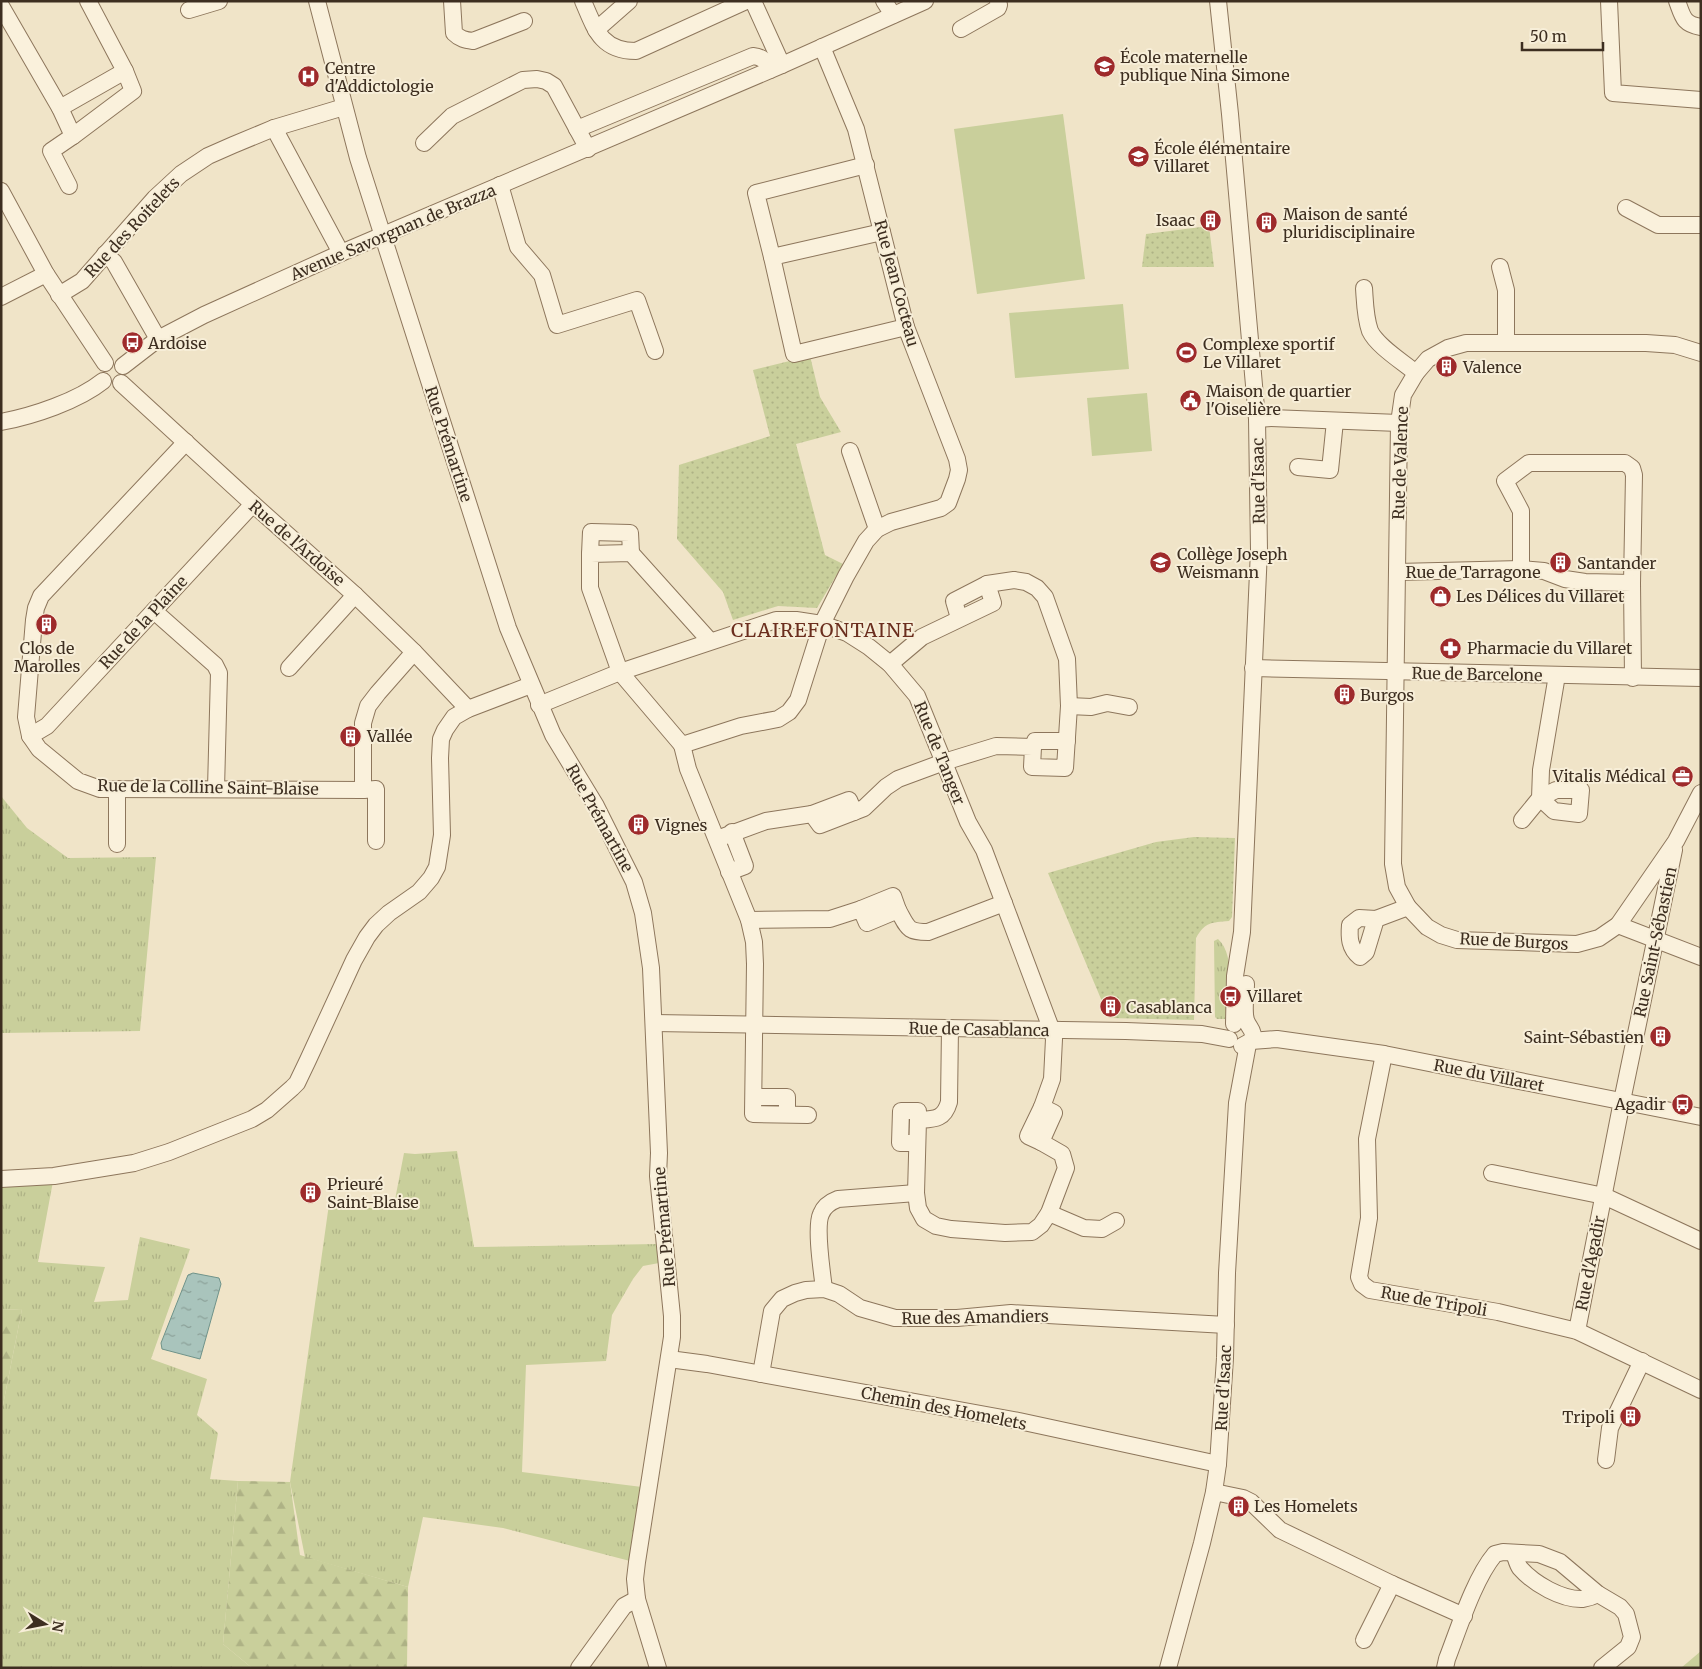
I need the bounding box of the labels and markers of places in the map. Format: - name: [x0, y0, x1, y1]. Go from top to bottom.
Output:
- place label: École maternelle publique Nina Simone: [1120, 47, 1290, 85]
- school or university icon: École maternelle publique Nina Simone: [1092, 54, 1116, 78]
- place label: Centre d'Addictologie: [325, 58, 433, 96]
- hospital icon: Centre d'Addictologie: [297, 65, 321, 89]
- place label: École élémentaire Villaret: [1153, 138, 1290, 176]
- school or university icon: École élémentaire Villaret: [1126, 145, 1150, 169]
- place label: Maison de santé pluridisciplinaire: [1283, 204, 1415, 242]
- building icon: Isaac: [1199, 208, 1223, 232]
- place label: Isaac: [1156, 210, 1195, 230]
- building icon: Maison de santé pluridisciplinaire: [1255, 211, 1279, 235]
- bus stop icon: Ardoise: [120, 331, 144, 355]
- place label: Ardoise: [147, 333, 206, 353]
- place label: Complexe sportif Le Villaret: [1203, 334, 1336, 372]
- sports icon: Complexe sportif Le Villaret: [1175, 341, 1199, 365]
- building icon: Valence: [1435, 355, 1459, 379]
- place label: Valence: [1462, 357, 1522, 377]
- place label: Maison de quartier l'Oiselière: [1206, 381, 1351, 419]
- public building icon: Maison de quartier l'Oiselière: [1178, 388, 1202, 412]
- place label: Collège Joseph Weismann: [1176, 544, 1288, 582]
- school or university icon: Collège Joseph Weismann: [1149, 551, 1173, 575]
- building icon: Santander: [1549, 551, 1573, 575]
- place label: Santander: [1577, 553, 1657, 573]
- shop icon: Les Délices du Villaret: [1428, 584, 1452, 608]
- place label: Les Délices du Villaret: [1456, 586, 1625, 606]
- building icon: Clos de Marolles: [35, 612, 59, 636]
- pharmacy icon: Pharmacie du Villaret: [1439, 636, 1463, 660]
- place label: Clos de Marolles: [14, 638, 80, 676]
- place label: Pharmacie du Villaret: [1467, 638, 1633, 658]
- building icon: Burgos: [1332, 683, 1356, 707]
- place label: Burgos: [1360, 685, 1414, 705]
- building icon: Vallée: [339, 724, 363, 748]
- place label: Vallée: [366, 726, 412, 746]
- office icon: Vitalis Médical: [1670, 764, 1694, 788]
- place label: Vitalis Médical: [1552, 766, 1666, 786]
- building icon: Vignes: [627, 813, 651, 837]
- place label: Vignes: [654, 815, 708, 835]
- bus stop icon: Villaret: [1219, 984, 1243, 1008]
- place label: Villaret: [1246, 986, 1303, 1006]
- building icon: Casablanca: [1098, 995, 1122, 1019]
- place label: Casablanca: [1126, 997, 1212, 1017]
- building icon: Saint-Sébastien: [1648, 1025, 1672, 1049]
- place label: Saint-Sébastien: [1524, 1027, 1644, 1047]
- bus stop icon: Agadir: [1670, 1092, 1694, 1116]
- place label: Agadir: [1613, 1094, 1666, 1114]
- place label: Prieuré Saint-Blaise: [327, 1174, 419, 1212]
- building icon: Prieuré Saint-Blaise: [299, 1181, 323, 1205]
- building icon: Tripoli: [1619, 1405, 1643, 1429]
- place label: Tripoli: [1562, 1407, 1615, 1427]
- building icon: Les Homelets: [1226, 1494, 1250, 1518]
- place label: Les Homelets: [1254, 1496, 1358, 1516]

